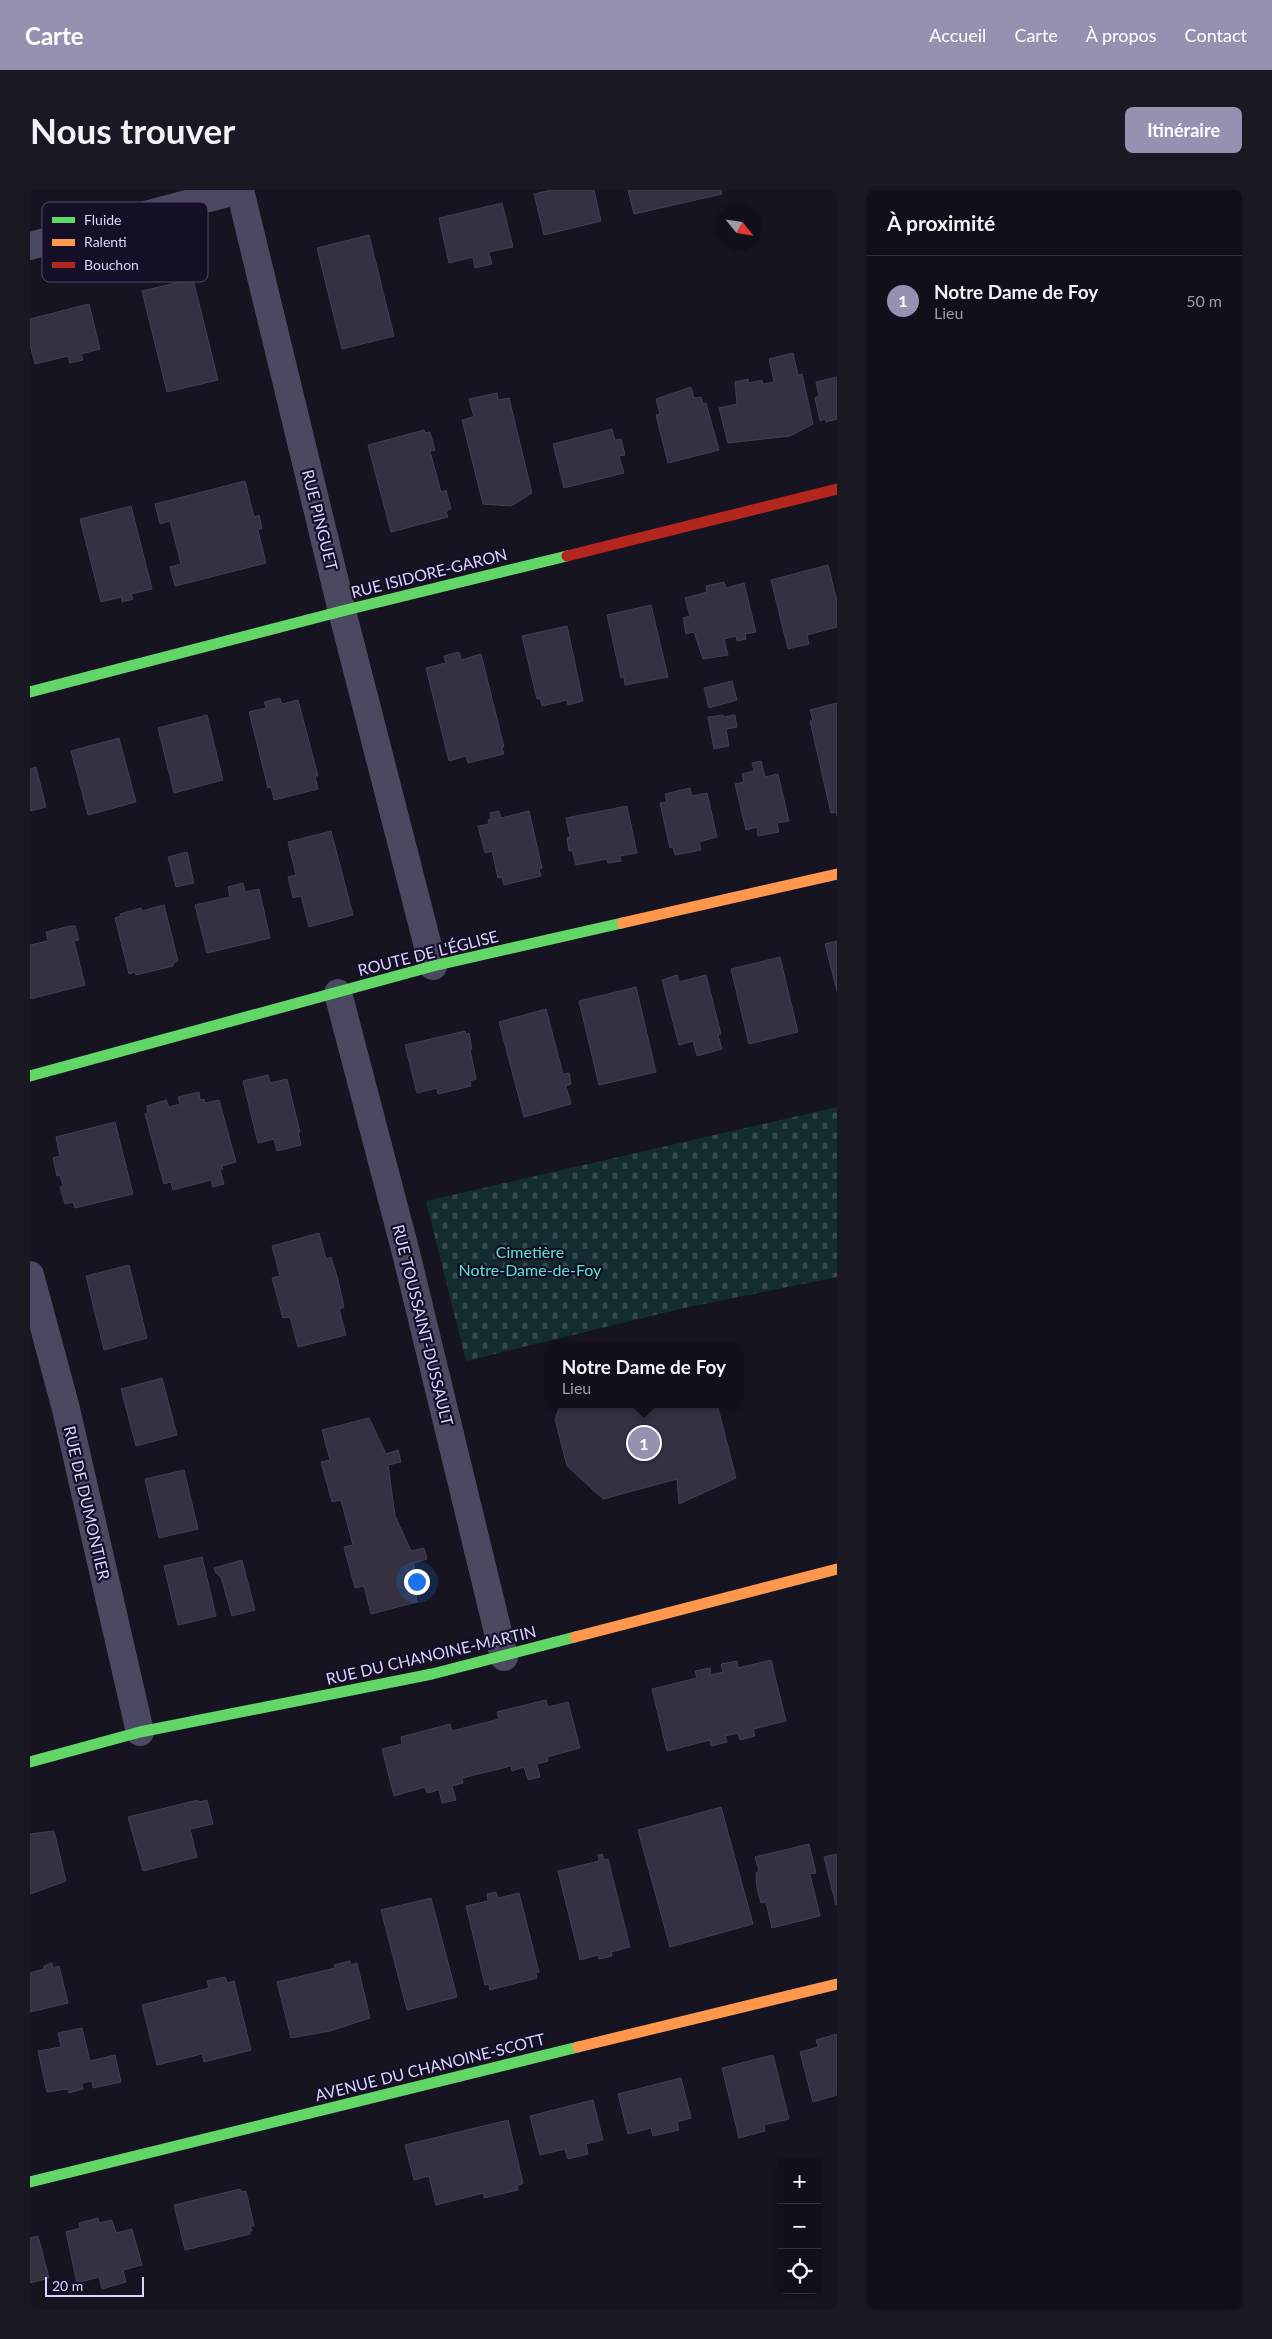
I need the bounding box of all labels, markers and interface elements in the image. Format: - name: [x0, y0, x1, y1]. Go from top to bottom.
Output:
- text: Carte: [25, 21, 84, 50]
- text: Accueil: [929, 24, 986, 46]
- text: Carte: [1014, 24, 1058, 46]
- text: À propos: [1086, 24, 1157, 46]
- text: Contact: [1185, 24, 1247, 46]
- button: Itinéraire: [1125, 107, 1242, 153]
- text: Nous trouver: [30, 109, 235, 151]
- legend: [42, 202, 208, 282]
- north arrow: [717, 205, 762, 250]
- text: À proximité: [887, 210, 995, 235]
- text: Fluide: [84, 211, 122, 228]
- text: Ralenti: [84, 233, 127, 250]
- text: Bouchon: [84, 256, 139, 273]
- text: Notre Dame de Foy: [934, 280, 1098, 303]
- text: 1: [898, 291, 908, 310]
- text: 50 m: [1186, 291, 1222, 310]
- text: Lieu: [934, 303, 963, 322]
- street label: RUE PINGUET: [299, 467, 342, 573]
- street label: RUE ISIDORE-GARON: [349, 544, 509, 601]
- street label: ROUTE DE L'ÉGLISE: [356, 926, 500, 979]
- street label: RUE TOUSSAINT-DUSSAULT: [389, 1222, 458, 1428]
- park label: Cimetière Notre-Dame-de-Foy: [459, 1242, 602, 1279]
- popup: [545, 1343, 743, 1408]
- text: Notre Dame de Foy: [562, 1355, 726, 1378]
- text: Lieu: [562, 1378, 591, 1397]
- street label: RUE DE DUMONTIER: [61, 1424, 114, 1582]
- pin: 1: [628, 1424, 660, 1462]
- your location: [404, 1569, 430, 1595]
- street label: RUE DU CHANOINE-MARTIN: [324, 1621, 538, 1688]
- street label: AVENUE DU CHANOINE-SCOTT: [313, 2029, 547, 2104]
- map controls: [777, 2159, 822, 2294]
- button: +: [777, 2159, 822, 2204]
- button: −: [777, 2204, 822, 2249]
- button: locate: [777, 2249, 822, 2294]
- scale bar: [45, 2274, 144, 2297]
- text: 20 m: [52, 2277, 83, 2294]

